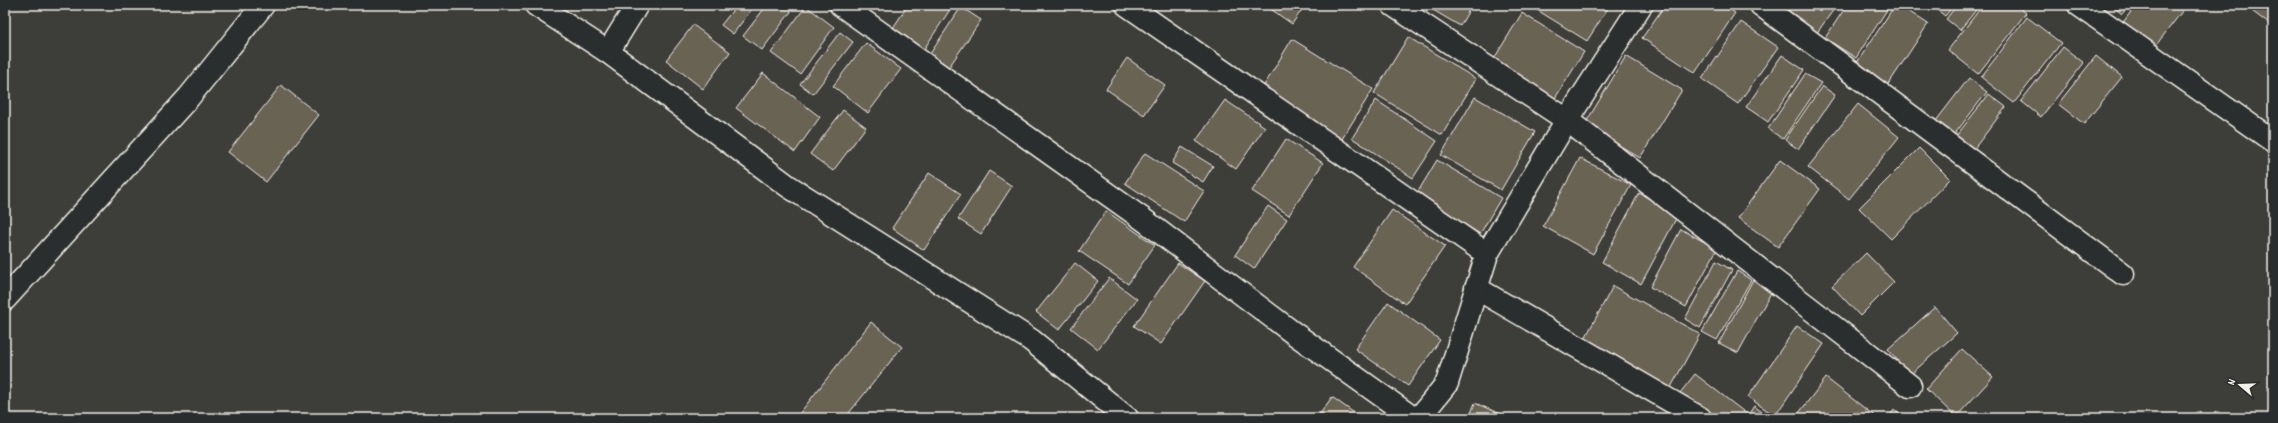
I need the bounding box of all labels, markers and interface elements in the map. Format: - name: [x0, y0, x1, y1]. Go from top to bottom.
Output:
- north arrow: [2220, 365, 2260, 405]
- text: N: [2224, 377, 2241, 388]

